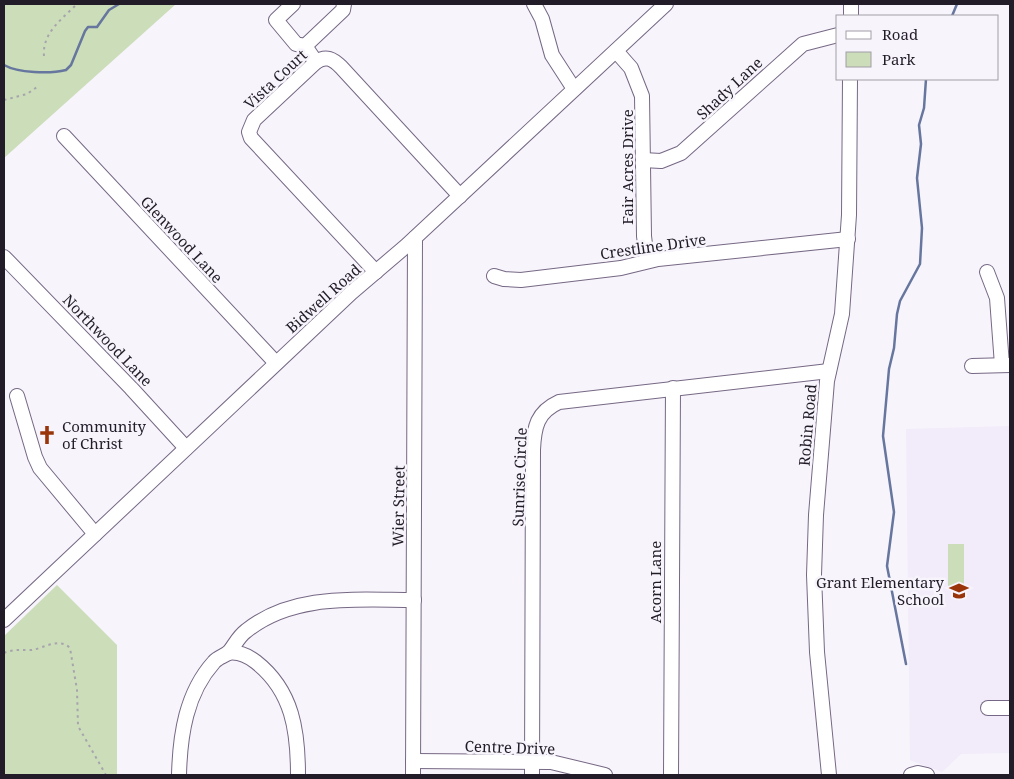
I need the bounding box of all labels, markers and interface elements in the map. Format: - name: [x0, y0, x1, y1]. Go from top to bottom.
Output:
- legend: [836, 15, 999, 80]
- text: Road: [882, 24, 918, 44]
- street label: Vista Court: [239, 45, 311, 113]
- text: Park: [882, 49, 916, 69]
- street label: Shady Lane: [692, 52, 766, 124]
- street label: Fair Acres Drive: [617, 109, 637, 225]
- street label: Glenwood Lane: [137, 191, 227, 287]
- street label: Crestline Drive: [599, 229, 707, 263]
- street label: Bidwell Road: [281, 259, 365, 337]
- street label: Northwood Lane: [59, 290, 157, 390]
- street label: Robin Road: [793, 383, 821, 467]
- place label: Community of Christ: [62, 416, 146, 453]
- church icon: Community of Christ: [36, 424, 58, 446]
- street label: Sunrise Circle: [507, 427, 531, 527]
- street label: Wier Street: [387, 465, 409, 547]
- street label: Acorn Lane: [645, 541, 665, 623]
- place label: Grant Elementary School: [816, 572, 945, 609]
- school or university icon: Grant Elementary School: [948, 580, 970, 602]
- street label: Centre Drive: [464, 735, 556, 759]

